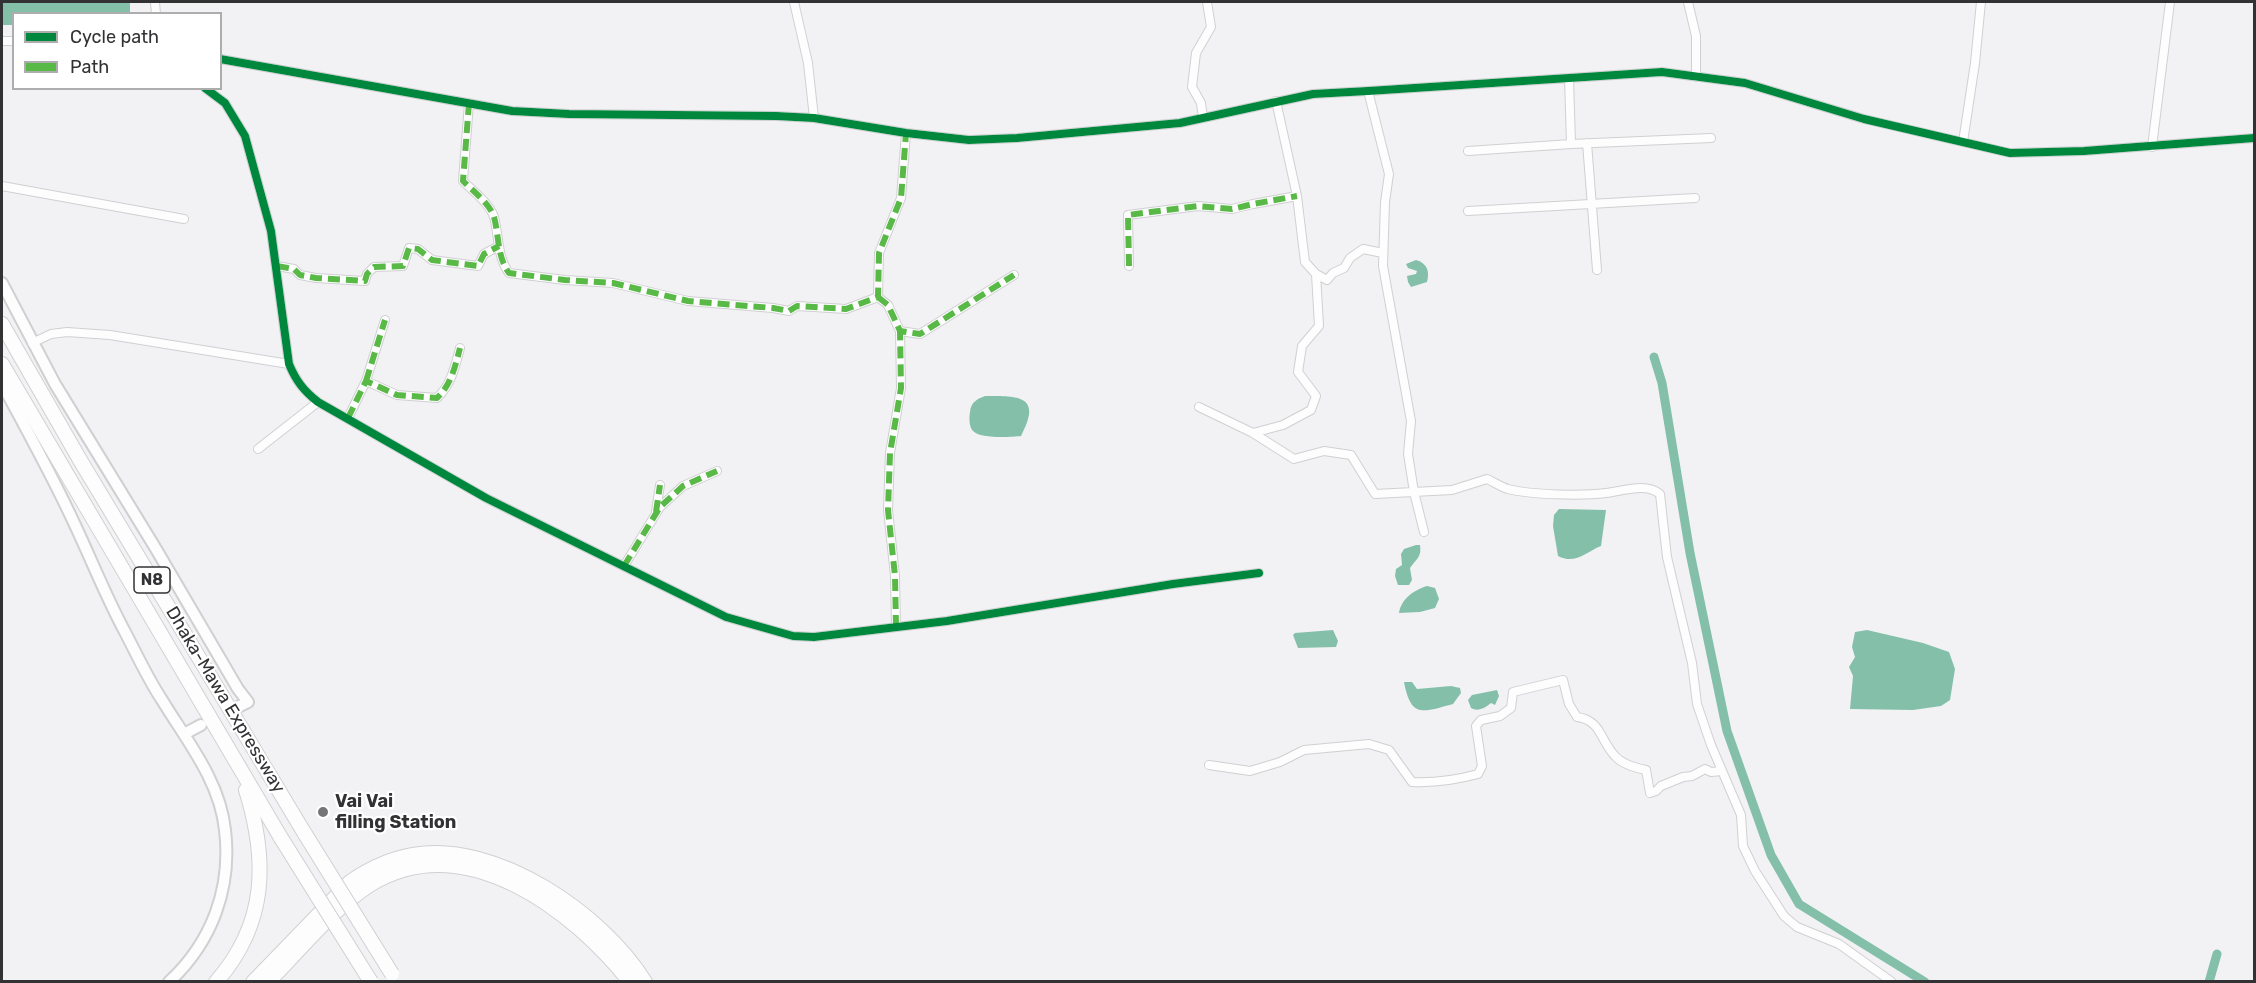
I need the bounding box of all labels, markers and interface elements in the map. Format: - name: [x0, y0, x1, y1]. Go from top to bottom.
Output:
- legend: [12, 12, 222, 90]
- text: Cycle path: [70, 26, 159, 48]
- text: Path: [70, 56, 109, 78]
- road number: N8: [134, 567, 170, 593]
- street label: Dhaka-Mawa Expressway: [161, 603, 289, 797]
- place label: Vai Vai filling Station: [335, 791, 456, 834]
- marker: Vai Vai filling Station: [316, 805, 330, 819]

